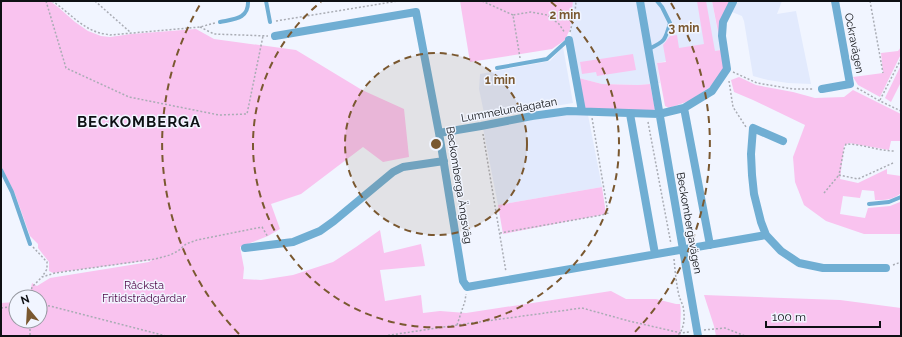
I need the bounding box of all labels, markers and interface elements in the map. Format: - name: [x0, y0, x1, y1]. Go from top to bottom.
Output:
- text: 2 min: [549, 8, 581, 22]
- street label: Ockravägen: [842, 12, 866, 74]
- text: 3 min: [668, 21, 700, 35]
- text: 1 min: [485, 73, 515, 87]
- street label: Lummelundagatan: [460, 95, 558, 125]
- district label: BECKOMBERGA: [77, 113, 201, 131]
- street label: Beckomberga Ängsväg: [443, 125, 475, 245]
- centre of rings: [429, 137, 443, 151]
- street label: Beckombergavägen: [674, 171, 704, 275]
- park label: Råcksta Fritidsträdgårdar: [102, 279, 186, 305]
- north arrow: [8, 289, 48, 329]
- text: N: [19, 292, 31, 307]
- scale bar: [766, 303, 880, 329]
- text: 100 m: [772, 310, 806, 324]

